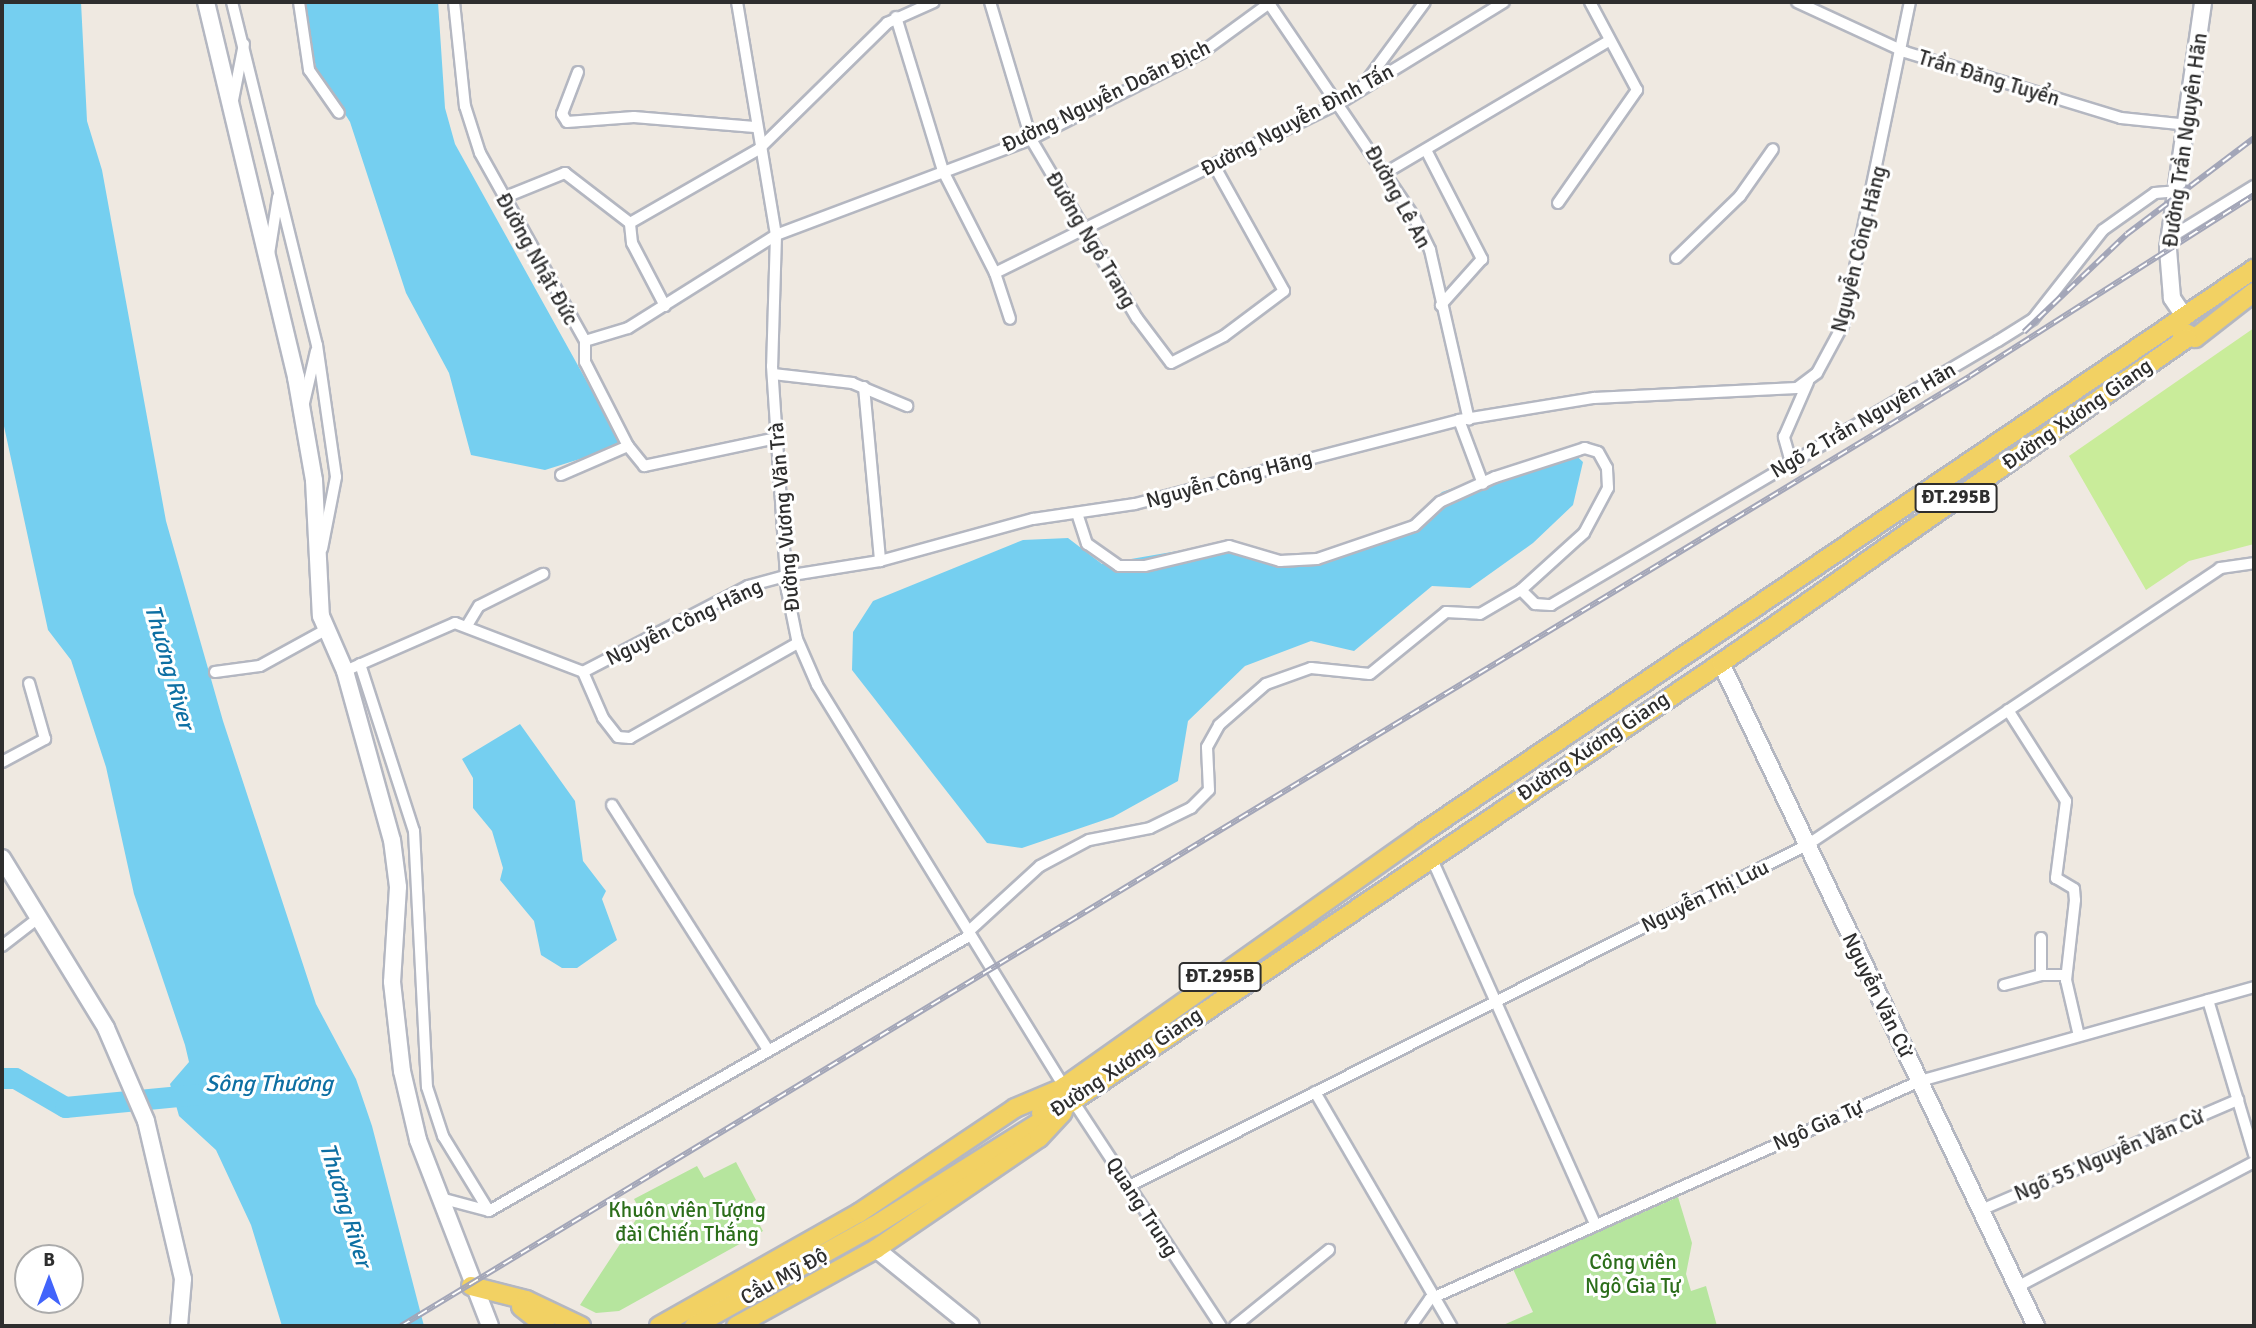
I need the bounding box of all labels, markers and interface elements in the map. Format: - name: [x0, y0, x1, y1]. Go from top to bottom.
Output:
- street label: Đường Trần Nguyên Hãn: [2157, 31, 2213, 249]
- street label: Đường Nguyễn Doãn Địch: [998, 35, 1214, 157]
- street label: Trần Đăng Tuyển: [1915, 44, 2063, 112]
- street label: Đường Nguyễn Đình Tấn: [1196, 58, 1398, 182]
- street label: Đường Lê An: [1359, 141, 1437, 253]
- street label: Nguyễn Công Hãng: [1826, 163, 1892, 335]
- street label: Đường Ngô Trang: [1040, 167, 1142, 313]
- street label: Đường Nhật Đức: [490, 189, 584, 329]
- street label: Đường Xương Giang: [1997, 353, 2157, 475]
- street label: Ngõ 2 Trần Nguyên Hãn: [1766, 357, 1960, 483]
- street label: Đường Vương Văn Trà: [763, 421, 805, 613]
- street label: Nguyễn Công Hãng: [1143, 445, 1315, 513]
- road number: ĐT.295B: [1914, 482, 1998, 513]
- street label: Nguyễn Công Hãng: [602, 573, 766, 671]
- water label: Thương River: [138, 602, 200, 732]
- street label: Đường Xương Giang: [1512, 686, 1674, 806]
- street label: Nguyễn Thị Lưu: [1637, 854, 1773, 938]
- street label: Nguyễn Văn Cừ: [1837, 929, 1919, 1061]
- road number: ĐT.295B: [1178, 962, 1262, 993]
- street label: Đường Xương Giang: [1045, 1002, 1207, 1122]
- water label: Sông Thương: [205, 1070, 333, 1098]
- street label: Ngô Gia Tự: [1769, 1094, 1867, 1156]
- street label: Ngõ 55 Nguyễn Văn Cừ: [2010, 1104, 2208, 1206]
- water label: Thương River: [313, 1140, 377, 1270]
- street label: Quang Trung: [1100, 1152, 1184, 1262]
- park label: Khuôn viên Tượng đài Chiến Thắng: [608, 1197, 766, 1247]
- street label: Cầu Mỹ Độ: [736, 1242, 832, 1310]
- north arrow: [14, 1244, 84, 1314]
- text: B: [43, 1248, 55, 1272]
- park label: Công viên Ngô Gia Tự: [1585, 1249, 1681, 1299]

